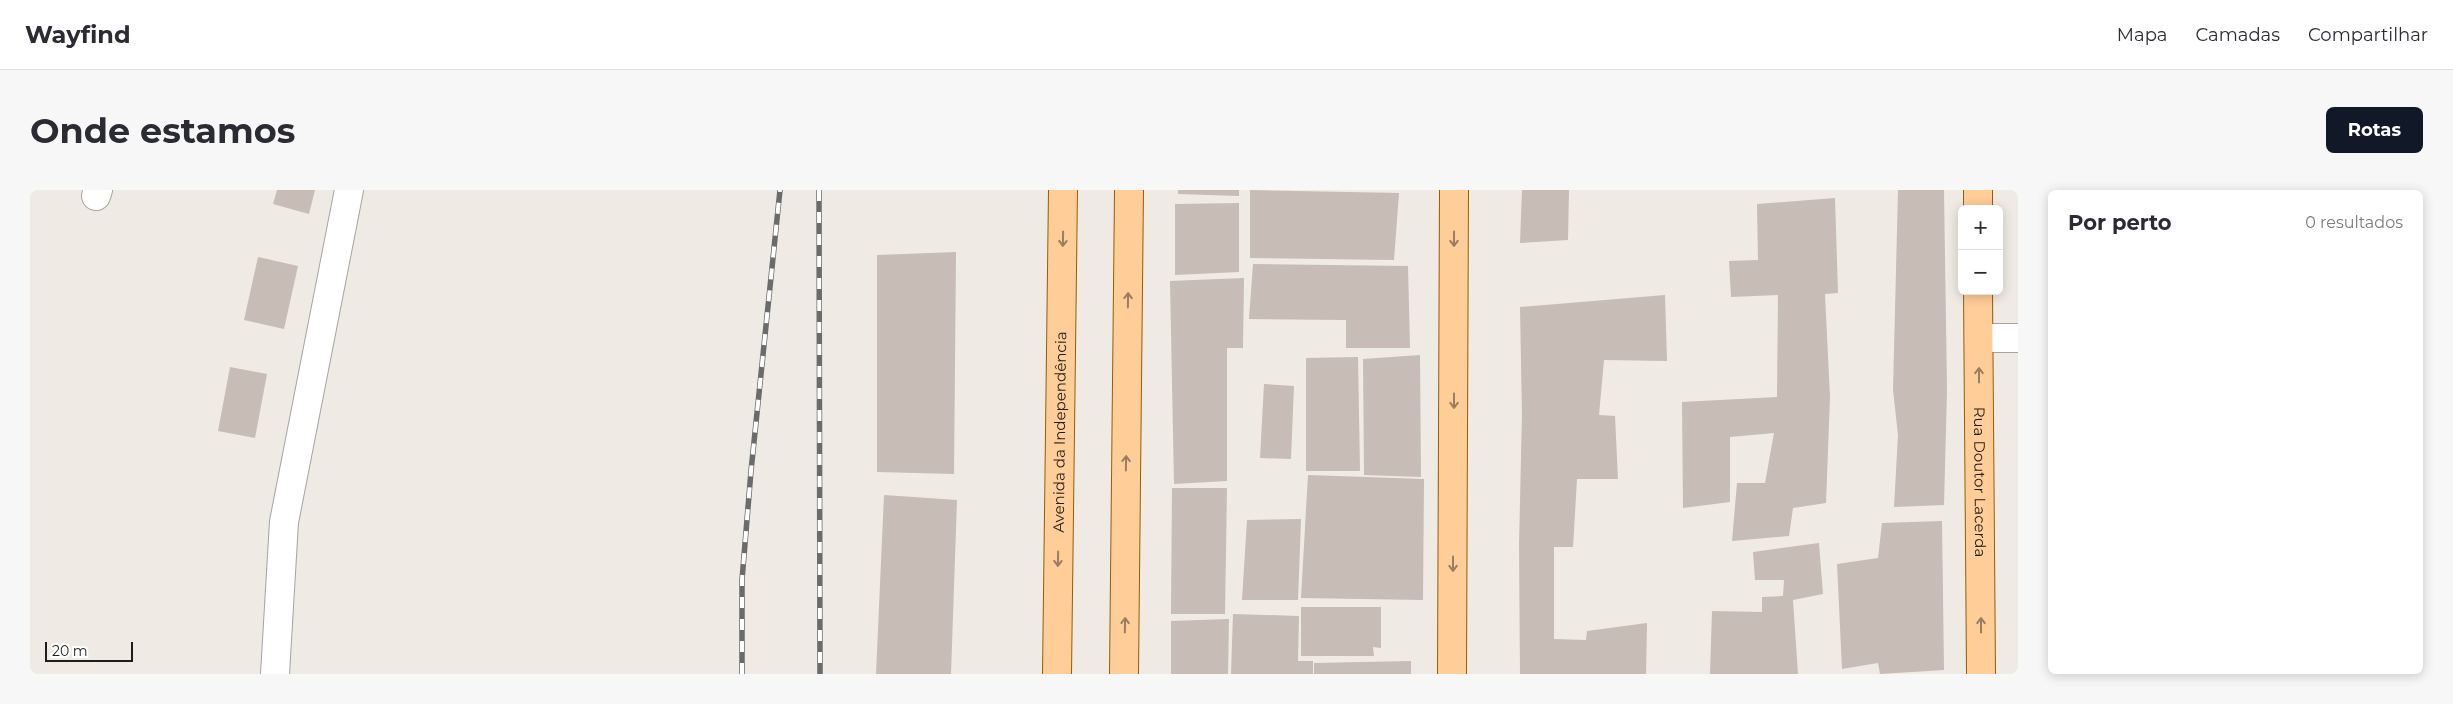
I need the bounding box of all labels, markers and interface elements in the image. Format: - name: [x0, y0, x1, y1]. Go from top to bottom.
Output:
- text: Wayfind: [25, 20, 131, 49]
- text: Mapa: [2117, 24, 2167, 46]
- text: Camadas: [2195, 24, 2280, 46]
- text: Compartilhar: [2308, 24, 2428, 46]
- button: Rotas: [2326, 107, 2423, 153]
- text: Onde estamos: [30, 109, 295, 152]
- map controls: [1958, 205, 2003, 295]
- button: +: [1958, 205, 2003, 250]
- text: Por perto: [2068, 210, 2172, 235]
- text: 0 resultados: [2305, 213, 2403, 232]
- one-way arrow: [1058, 230, 1068, 246]
- one-way arrow: [1449, 230, 1459, 246]
- button: −: [1958, 250, 2003, 295]
- one-way arrow: [1123, 293, 1133, 309]
- street label: Avenida da Independência: [1049, 331, 1070, 533]
- one-way arrow: [1974, 368, 1984, 384]
- one-way arrow: [1449, 392, 1459, 409]
- street label: Rua Doutor Lacerda: [1970, 407, 1990, 557]
- one-way arrow: [1121, 455, 1131, 472]
- one-way arrow: [1054, 550, 1063, 566]
- one-way arrow: [1448, 555, 1458, 571]
- one-way arrow: [1120, 618, 1130, 634]
- one-way arrow: [1976, 618, 1986, 634]
- scale bar: [45, 639, 132, 662]
- text: 20 m: [52, 642, 88, 660]

